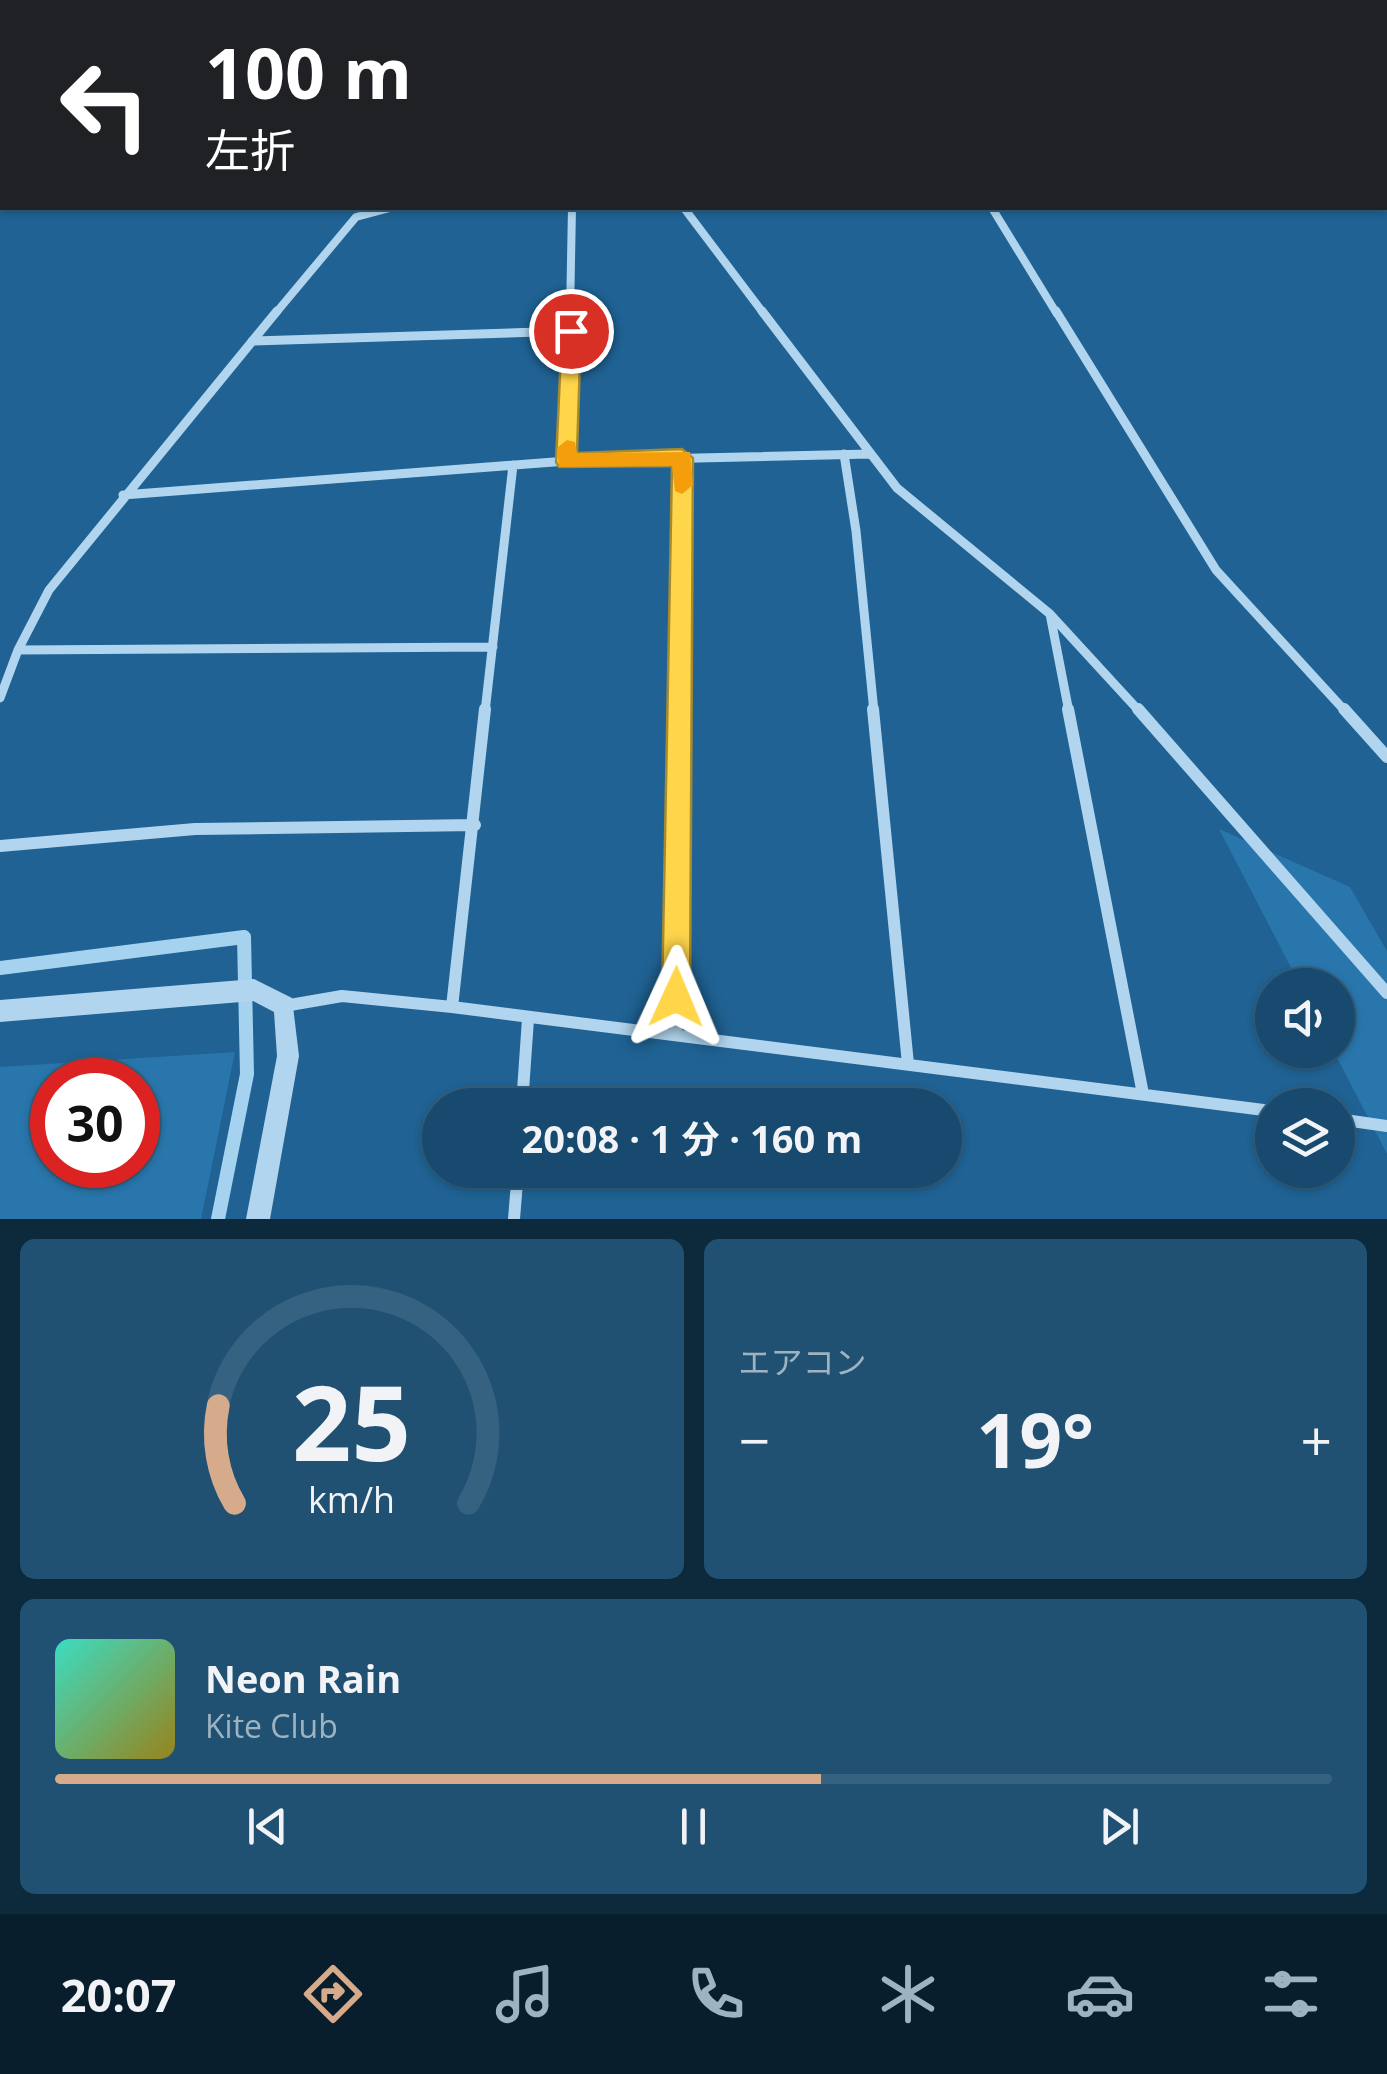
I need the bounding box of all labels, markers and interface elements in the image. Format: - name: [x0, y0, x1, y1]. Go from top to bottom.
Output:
- text: 100 m: [205, 24, 412, 120]
- icon: left: [40, 40, 170, 170]
- text: 左折: [205, 119, 295, 180]
- pin: [529, 289, 614, 374]
- icon: arrive: [544, 304, 599, 359]
- position arrow: [624, 945, 728, 1049]
- map controls: [1255, 968, 1355, 1188]
- button: sound: [1255, 968, 1355, 1068]
- speed limit sign: 30: [30, 1058, 160, 1188]
- button: layers: [1255, 1088, 1355, 1188]
- text: 20:08 · 1 分 · 160 m: [522, 1112, 862, 1164]
- text: エアコン: [739, 1340, 867, 1383]
- text: 25: [292, 1350, 411, 1491]
- text: 19°: [976, 1388, 1094, 1490]
- text: −: [739, 1402, 770, 1477]
- text: +: [1301, 1402, 1332, 1477]
- text: km/h: [308, 1475, 395, 1523]
- text: Neon Rain: [205, 1652, 401, 1704]
- text: Kite Club: [205, 1704, 338, 1747]
- icon: previous: [240, 1799, 295, 1854]
- icon: pause: [666, 1799, 721, 1854]
- icon: next: [1092, 1799, 1147, 1854]
- icon: directions: [298, 1959, 368, 2029]
- icon: music: [490, 1959, 560, 2029]
- icon: phone: [681, 1959, 751, 2029]
- icon: climate: [873, 1959, 943, 2029]
- icon: car: [1065, 1959, 1135, 2029]
- icon: filters: [1256, 1959, 1326, 2029]
- text: 20:07: [61, 1964, 177, 2025]

